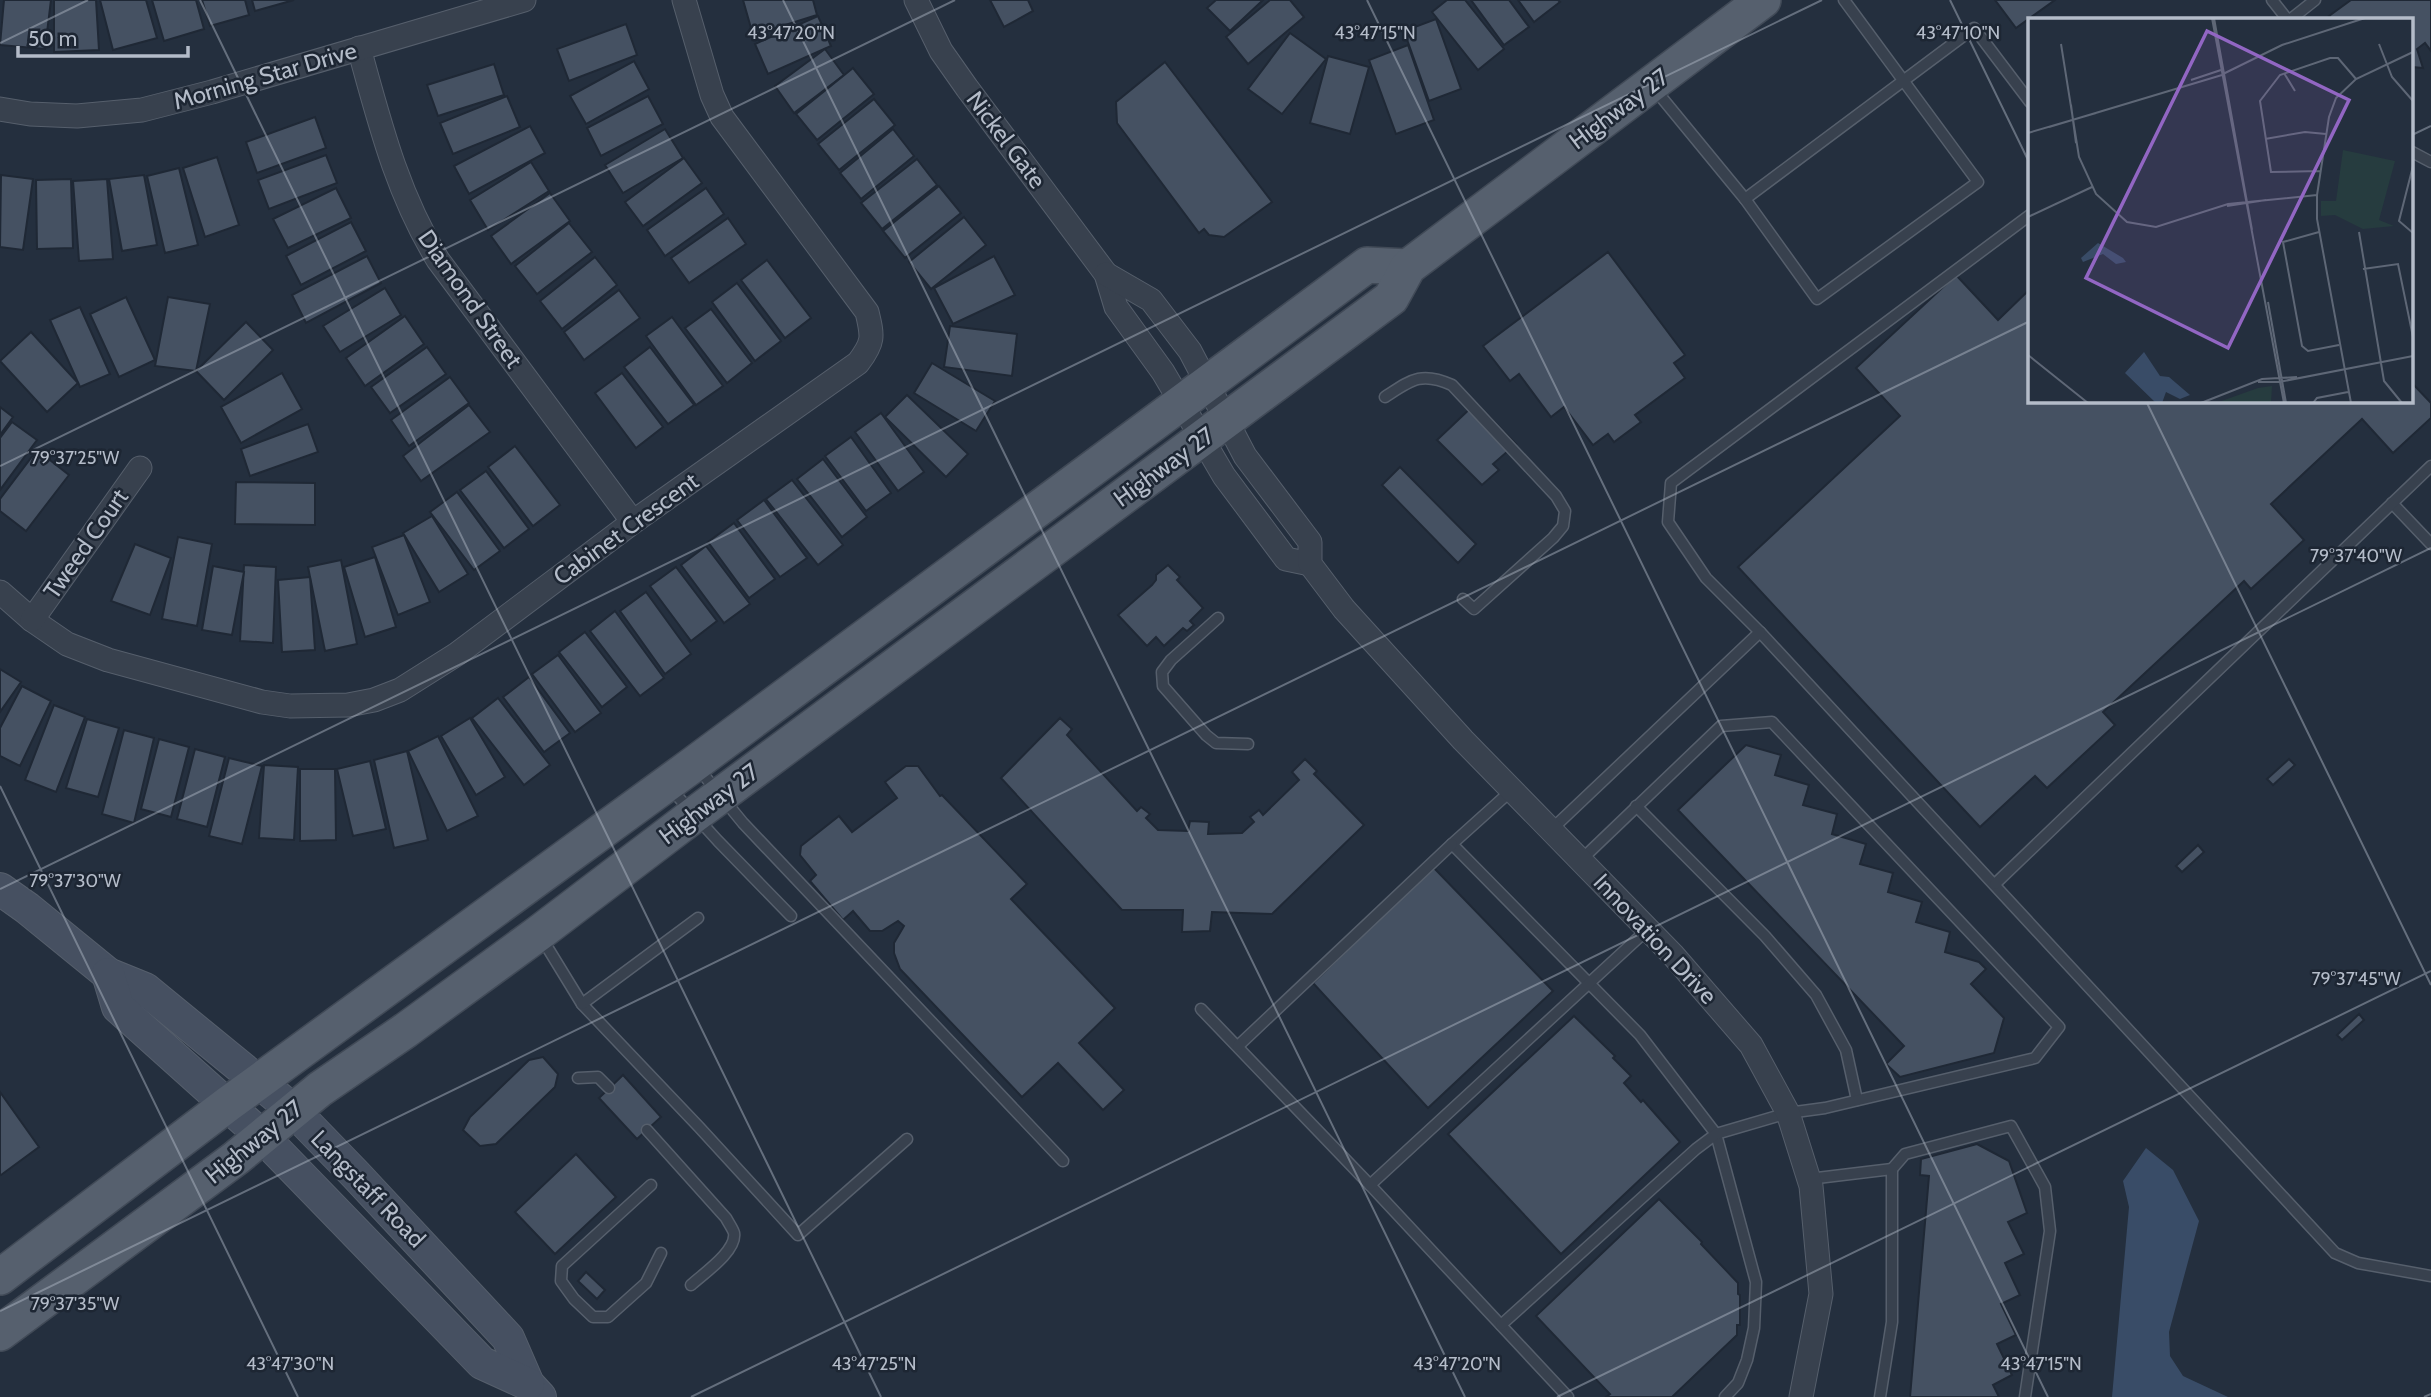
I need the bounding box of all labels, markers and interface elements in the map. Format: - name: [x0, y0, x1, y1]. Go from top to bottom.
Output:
- scale bar: [18, 14, 187, 58]
- inset map: [2028, 18, 2414, 402]
- text: 43°47'20"N: [747, 22, 835, 44]
- text: 43°47'15"N: [1334, 22, 1416, 44]
- text: 43°47'10"N: [1916, 22, 2000, 44]
- text: 50 m: [28, 26, 77, 51]
- street label: Morning Star Drive: [170, 35, 360, 116]
- street label: Highway 27: [1563, 62, 1674, 155]
- street label: Nickel Gate: [961, 85, 1052, 194]
- street label: Diamond Street: [412, 224, 529, 373]
- street label: Highway 27: [1108, 420, 1220, 513]
- text: 79°37'25"W: [31, 447, 119, 469]
- street label: Cabinet Crescent: [547, 466, 704, 591]
- street label: Tweed Court: [37, 483, 134, 604]
- text: 79°37'40"W: [2310, 545, 2402, 567]
- street label: Highway 27: [653, 757, 764, 850]
- street label: Innovation Drive: [1588, 867, 1723, 1010]
- text: 79°37'30"W: [29, 870, 121, 892]
- text: 79°37'45"W: [2311, 968, 2401, 990]
- street label: Highway 27: [199, 1093, 308, 1190]
- street label: Langstaff Road: [305, 1124, 431, 1253]
- text: 79°37'35"W: [31, 1293, 119, 1315]
- text: 43°47'30"N: [246, 1353, 334, 1375]
- text: 43°47'25"N: [831, 1353, 917, 1375]
- text: 43°47'20"N: [1413, 1353, 1501, 1375]
- text: 43°47'15"N: [2000, 1353, 2082, 1375]

